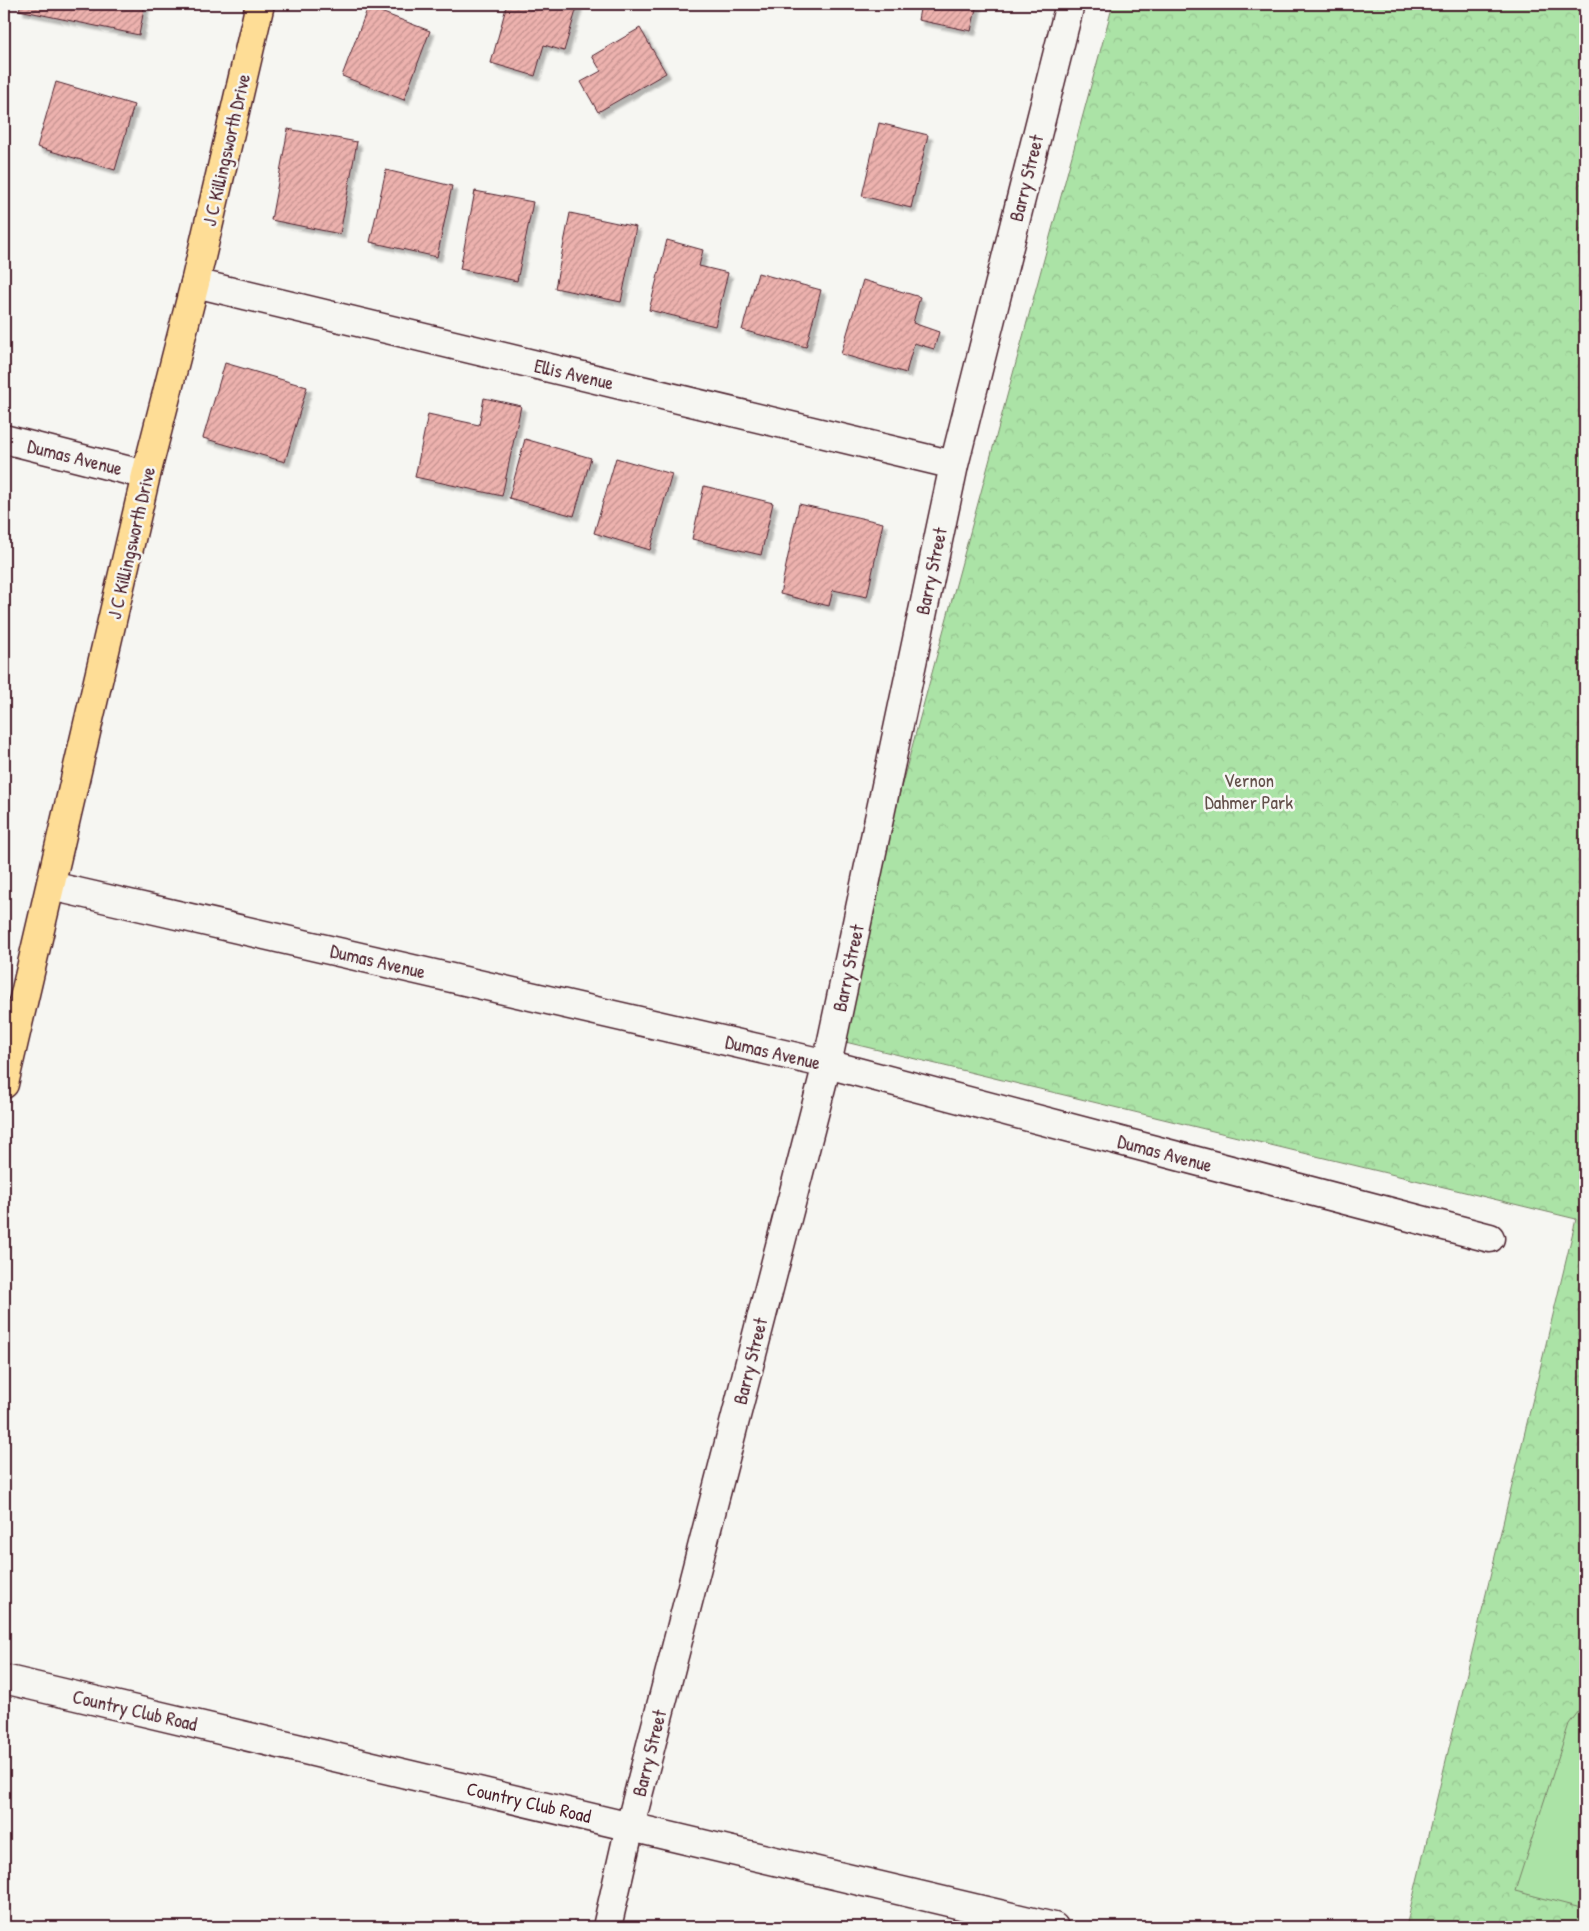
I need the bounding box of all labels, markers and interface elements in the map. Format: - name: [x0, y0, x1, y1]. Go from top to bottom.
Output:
- street label: J C Killingsworth Drive: [196, 71, 256, 229]
- street label: Barry Street: [1003, 132, 1049, 224]
- street label: Ellis Avenue: [532, 352, 617, 396]
- street label: Dumas Avenue: [25, 433, 126, 481]
- street label: J C Killingsworth Drive: [101, 464, 161, 622]
- street label: Barry Street: [909, 525, 953, 617]
- park label: Vernon Dahmer Park: [1205, 767, 1293, 815]
- street label: Barry Street: [826, 922, 870, 1014]
- street label: Dumas Avenue: [328, 937, 429, 985]
- street label: Dumas Avenue: [723, 1028, 824, 1076]
- street label: Dumas Avenue: [1115, 1128, 1216, 1178]
- street label: Barry Street: [727, 1315, 773, 1407]
- street label: Country Club Road: [70, 1683, 200, 1737]
- street label: Barry Street: [626, 1707, 672, 1799]
- street label: Country Club Road: [464, 1775, 594, 1829]

